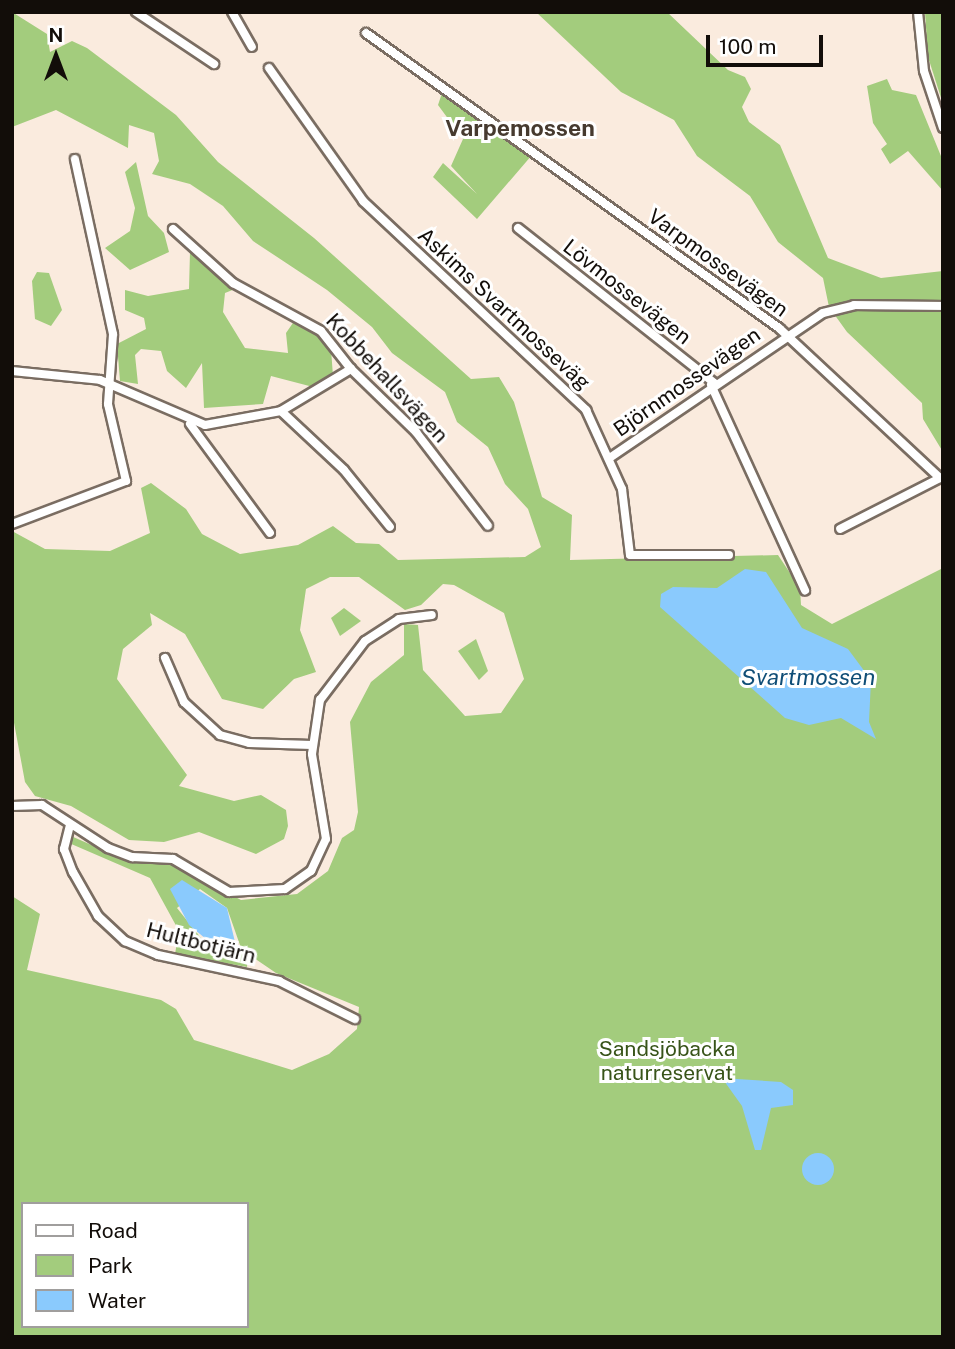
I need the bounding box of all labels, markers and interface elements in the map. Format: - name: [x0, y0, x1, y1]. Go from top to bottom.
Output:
- north arrow: [21, 21, 91, 91]
- scale bar: [710, 21, 827, 65]
- text: N: [49, 24, 63, 46]
- text: 100 m: [719, 34, 776, 59]
- district label: Varpemossen: [445, 114, 595, 142]
- street label: Varpmossevägen: [643, 204, 793, 322]
- street label: Askims Svartmosseväg: [413, 223, 595, 395]
- street label: Lövmossevägen: [558, 234, 696, 350]
- street label: Kobbehallsvägen: [321, 308, 453, 448]
- street label: Björnmossevägen: [609, 322, 765, 442]
- water label: Svartmossen: [741, 663, 875, 691]
- street label: Hultbotjärn: [144, 917, 258, 969]
- park label: Sandsjöbacka naturreservat: [599, 1036, 735, 1086]
- legend: [21, 1202, 248, 1328]
- text: Road: [88, 1218, 138, 1243]
- text: Park: [88, 1253, 133, 1278]
- text: Water: [88, 1288, 146, 1313]

